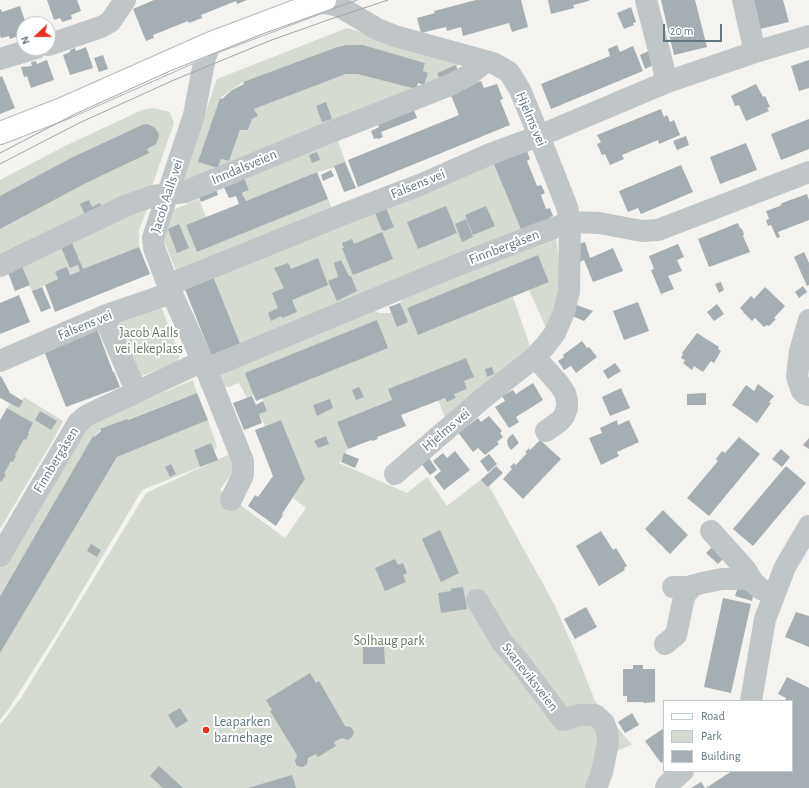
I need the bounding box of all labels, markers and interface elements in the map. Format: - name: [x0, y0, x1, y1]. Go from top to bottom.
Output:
- north arrow: [16, 16, 56, 56]
- scale bar: [665, 16, 724, 42]
- text: 20 m: [670, 25, 693, 37]
- text: N: [19, 35, 32, 46]
- street label: Hjelms vei: [512, 89, 550, 149]
- street label: Inndalsveien: [209, 146, 279, 188]
- street label: Jacob Aalls vei: [147, 157, 187, 235]
- street label: Falsens vei: [388, 165, 448, 203]
- street label: Finnbergåsen: [466, 226, 542, 268]
- street label: Falsens vei: [55, 306, 115, 344]
- park label: Jacob Aalls vei lekeplass: [115, 325, 183, 358]
- street label: Hjelms vei: [419, 405, 473, 455]
- street label: Finnbergåsen: [30, 424, 82, 496]
- park label: Solhaug park: [353, 633, 425, 649]
- street label: Svaneviksveien: [498, 639, 562, 715]
- legend: [663, 700, 793, 772]
- text: Road: [701, 710, 725, 722]
- place label: Leaparken barnehage: [214, 714, 273, 746]
- marker: Leaparken barnehage: [201, 725, 211, 735]
- text: Park: [701, 730, 722, 742]
- text: Building: [701, 750, 741, 762]

